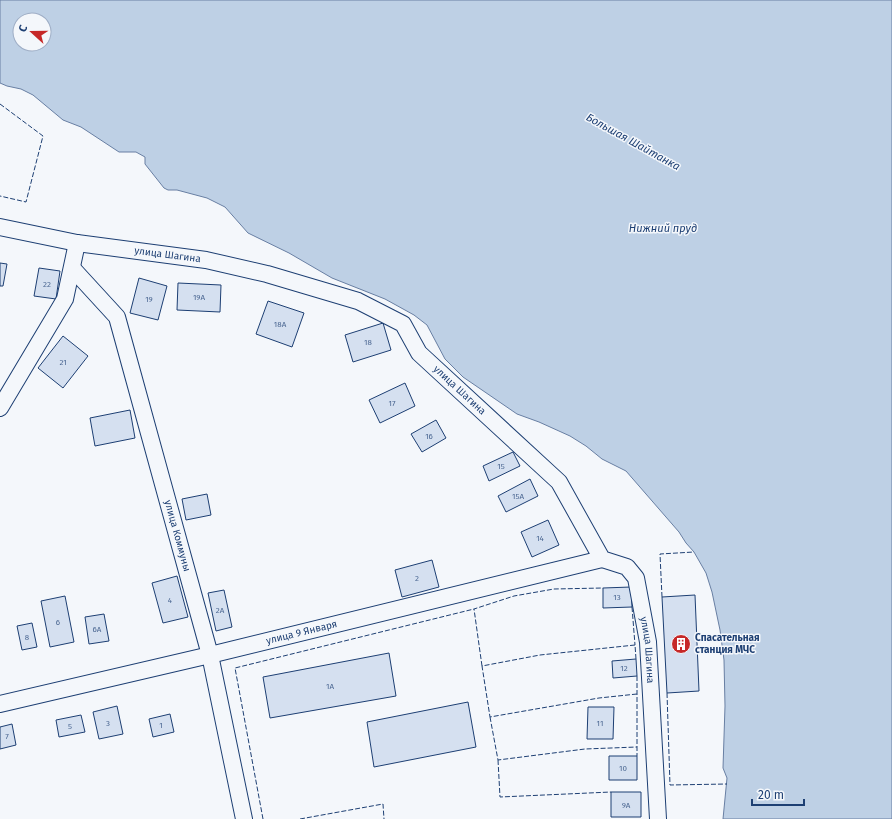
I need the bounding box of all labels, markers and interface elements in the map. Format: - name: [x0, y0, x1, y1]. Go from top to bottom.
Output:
- north arrow: [12, 12, 52, 52]
- text: С: [16, 23, 31, 34]
- water label: Большая Шайтанка: [584, 111, 682, 173]
- water label: Нижний пруд: [629, 222, 697, 235]
- street label: улица Шагина: [134, 245, 202, 265]
- house number: 22: [43, 280, 51, 289]
- house number: 19А: [193, 293, 205, 302]
- house number: 19: [145, 295, 153, 304]
- house number: 18А: [274, 320, 287, 329]
- house number: 18: [364, 338, 373, 347]
- house number: 21: [59, 358, 67, 367]
- street label: улица Шагина: [431, 363, 488, 417]
- house number: 17: [388, 399, 396, 408]
- house number: 16: [425, 432, 433, 441]
- house number: 15: [497, 462, 505, 471]
- house number: 15А: [512, 492, 524, 501]
- street label: улица Коммуны: [162, 499, 193, 573]
- house number: 14: [536, 534, 545, 543]
- house number: 2: [415, 574, 419, 583]
- house number: 13: [613, 593, 621, 602]
- house number: 4: [168, 596, 173, 605]
- house number: 2А: [216, 606, 225, 615]
- street label: улица Шагина: [637, 616, 656, 684]
- house number: 6: [56, 618, 60, 627]
- street label: улица 9 Января: [265, 618, 338, 647]
- house number: 6А: [93, 625, 102, 634]
- place label: Спасательная станция МЧС: [695, 632, 760, 656]
- house number: 8: [25, 633, 30, 642]
- building icon: Спасательная станция МЧС: [670, 633, 692, 655]
- house number: 12: [620, 664, 628, 673]
- house number: 1А: [326, 682, 334, 691]
- house number: 3: [106, 719, 110, 728]
- house number: 11: [597, 719, 603, 728]
- house number: 1: [159, 721, 163, 730]
- house number: 5: [68, 722, 72, 731]
- house number: 7: [5, 732, 9, 741]
- house number: 10: [619, 764, 627, 773]
- scale bar: [752, 781, 804, 807]
- text: 20 m: [758, 788, 784, 802]
- house number: 9А: [622, 801, 631, 810]

